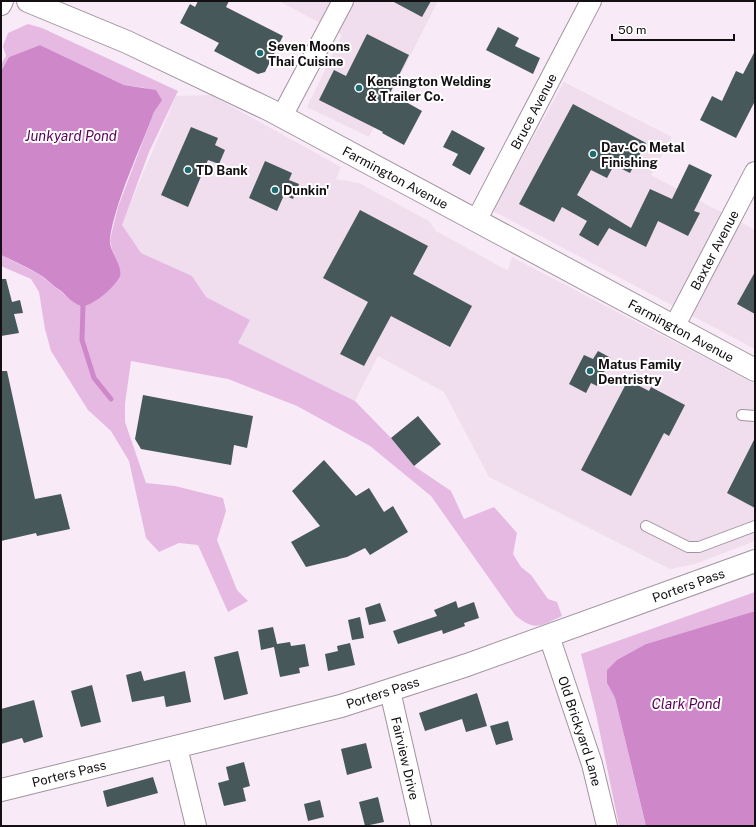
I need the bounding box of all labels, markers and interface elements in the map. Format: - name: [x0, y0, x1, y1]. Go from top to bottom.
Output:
- scale bar: [612, 16, 734, 42]
- text: 50 m: [618, 23, 646, 37]
- place label: Seven Moons Thai Cuisine: [268, 39, 350, 69]
- marker: Seven Moons Thai Cuisine: [255, 48, 265, 58]
- street label: Bruce Avenue: [507, 71, 559, 152]
- place label: Kensington Welding & Trailer Co.: [367, 74, 491, 104]
- marker: Kensington Welding & Trailer Co.: [354, 83, 364, 93]
- water label: Junkyard Pond: [25, 128, 117, 144]
- place label: Dav-Co Metal Finishing: [601, 140, 685, 170]
- street label: Farmington Avenue: [340, 143, 451, 212]
- marker: Dav-Co Metal Finishing: [588, 149, 598, 159]
- place label: TD Bank: [196, 163, 248, 178]
- marker: TD Bank: [183, 165, 193, 175]
- place label: Dunkin': [283, 183, 329, 198]
- marker: Dunkin': [270, 185, 280, 195]
- street label: Baxter Avenue: [687, 207, 741, 292]
- street label: Farmington Avenue: [626, 296, 737, 365]
- place label: Matus Family Dentristry: [598, 357, 682, 387]
- marker: Matus Family Dentristry: [585, 366, 595, 376]
- street label: Porters Pass: [650, 565, 727, 605]
- street label: Porters Pass: [344, 674, 421, 711]
- street label: Old Brickyard Lane: [555, 674, 605, 788]
- water label: Clark Pond: [651, 696, 721, 712]
- street label: Fairview Drive: [389, 715, 422, 801]
- street label: Porters Pass: [30, 757, 108, 790]

